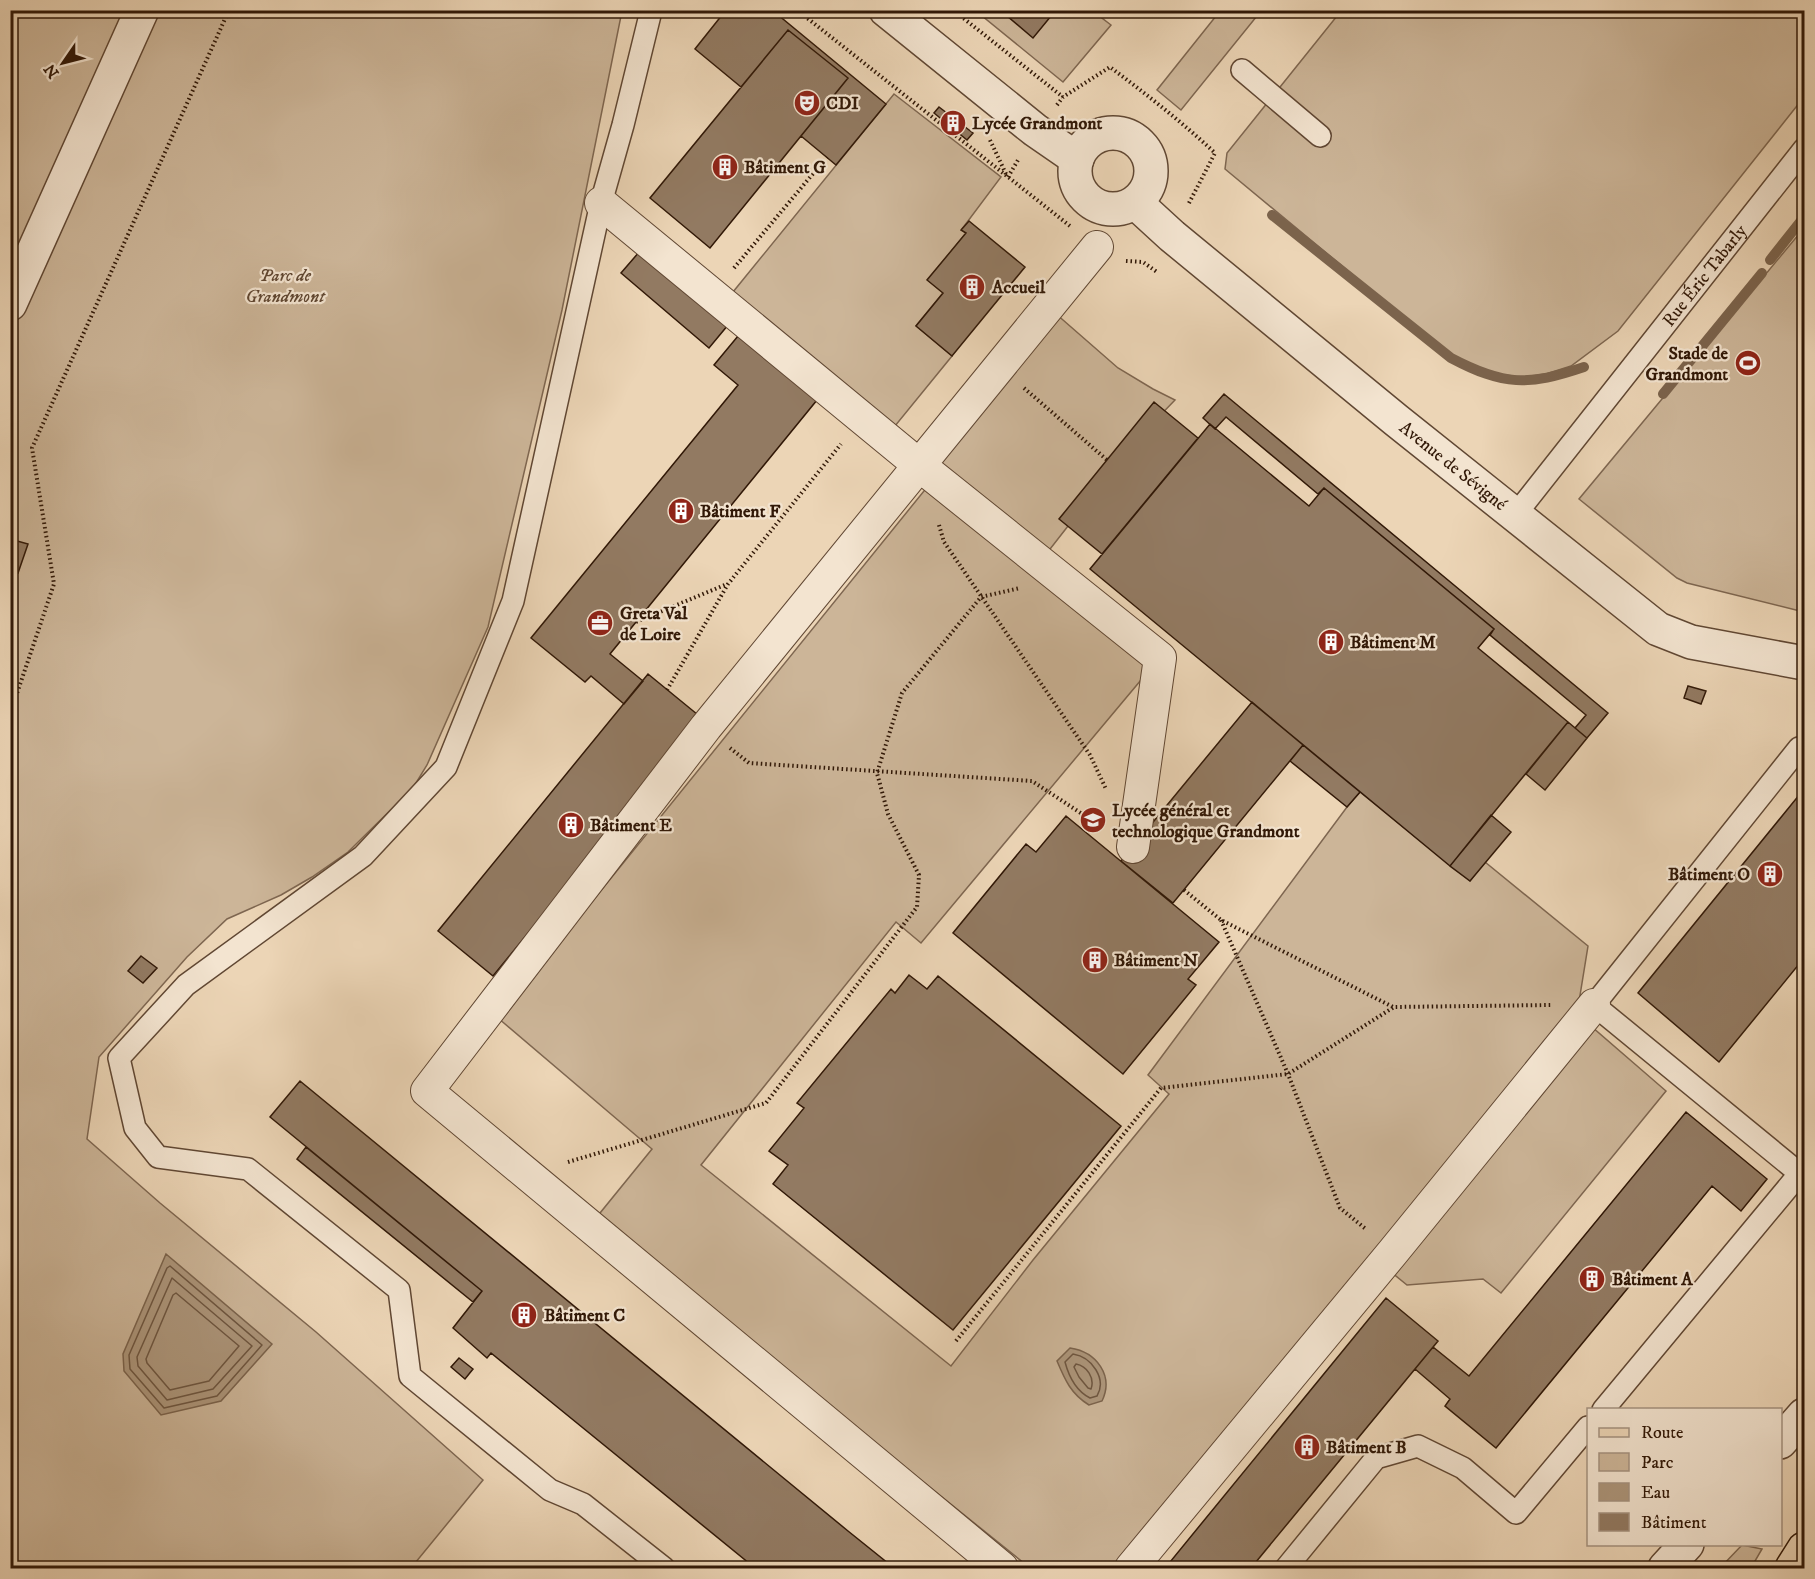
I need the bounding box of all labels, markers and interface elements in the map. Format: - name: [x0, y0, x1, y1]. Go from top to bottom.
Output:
- north arrow: [33, 33, 93, 93]
- text: N: [40, 60, 63, 82]
- theatre icon: CDI: [792, 88, 822, 118]
- place label: CDI: [826, 93, 859, 115]
- building icon: Lycée Grandmont: [938, 108, 968, 138]
- place label: Lycée Grandmont: [972, 113, 1102, 135]
- building icon: Bâtiment G: [710, 152, 740, 182]
- place label: Bâtiment G: [744, 157, 826, 179]
- street label: Rue Éric Tabarly: [1658, 220, 1752, 331]
- park label: Parc de Grandmont: [245, 265, 326, 308]
- building icon: Accueil: [957, 272, 987, 302]
- place label: Accueil: [991, 277, 1046, 299]
- place label: Stade de Grandmont: [1645, 343, 1729, 386]
- sports icon: Stade de Grandmont: [1733, 348, 1763, 378]
- street label: Avenue de Sévigné: [1395, 417, 1511, 516]
- building icon: Bâtiment F: [666, 496, 696, 526]
- place label: Bâtiment F: [700, 501, 781, 523]
- place label: Greta Val de Loire: [620, 603, 688, 646]
- office icon: Greta Val de Loire: [585, 608, 615, 638]
- building icon: Bâtiment M: [1316, 627, 1346, 657]
- place label: Bâtiment M: [1350, 632, 1436, 654]
- place label: Lycée général et technologique Grandmont: [1112, 800, 1300, 843]
- school or university icon: Lycée général et technologique Grandmont: [1078, 805, 1108, 835]
- building icon: Bâtiment E: [556, 810, 586, 840]
- place label: Bâtiment E: [590, 815, 672, 837]
- building icon: Bâtiment O: [1755, 859, 1785, 889]
- place label: Bâtiment O: [1668, 864, 1750, 886]
- building icon: Bâtiment N: [1080, 945, 1110, 975]
- place label: Bâtiment N: [1114, 950, 1198, 972]
- building icon: Bâtiment A: [1577, 1264, 1607, 1294]
- place label: Bâtiment A: [1612, 1269, 1693, 1291]
- building icon: Bâtiment C: [509, 1300, 539, 1330]
- place label: Bâtiment C: [544, 1305, 625, 1327]
- legend: [1587, 1408, 1782, 1546]
- text: Route: [1641, 1422, 1684, 1444]
- building icon: Bâtiment B: [1292, 1432, 1322, 1462]
- place label: Bâtiment B: [1326, 1437, 1407, 1459]
- text: Parc: [1641, 1452, 1674, 1474]
- text: Eau: [1641, 1482, 1670, 1504]
- text: Bâtiment: [1641, 1512, 1707, 1534]

